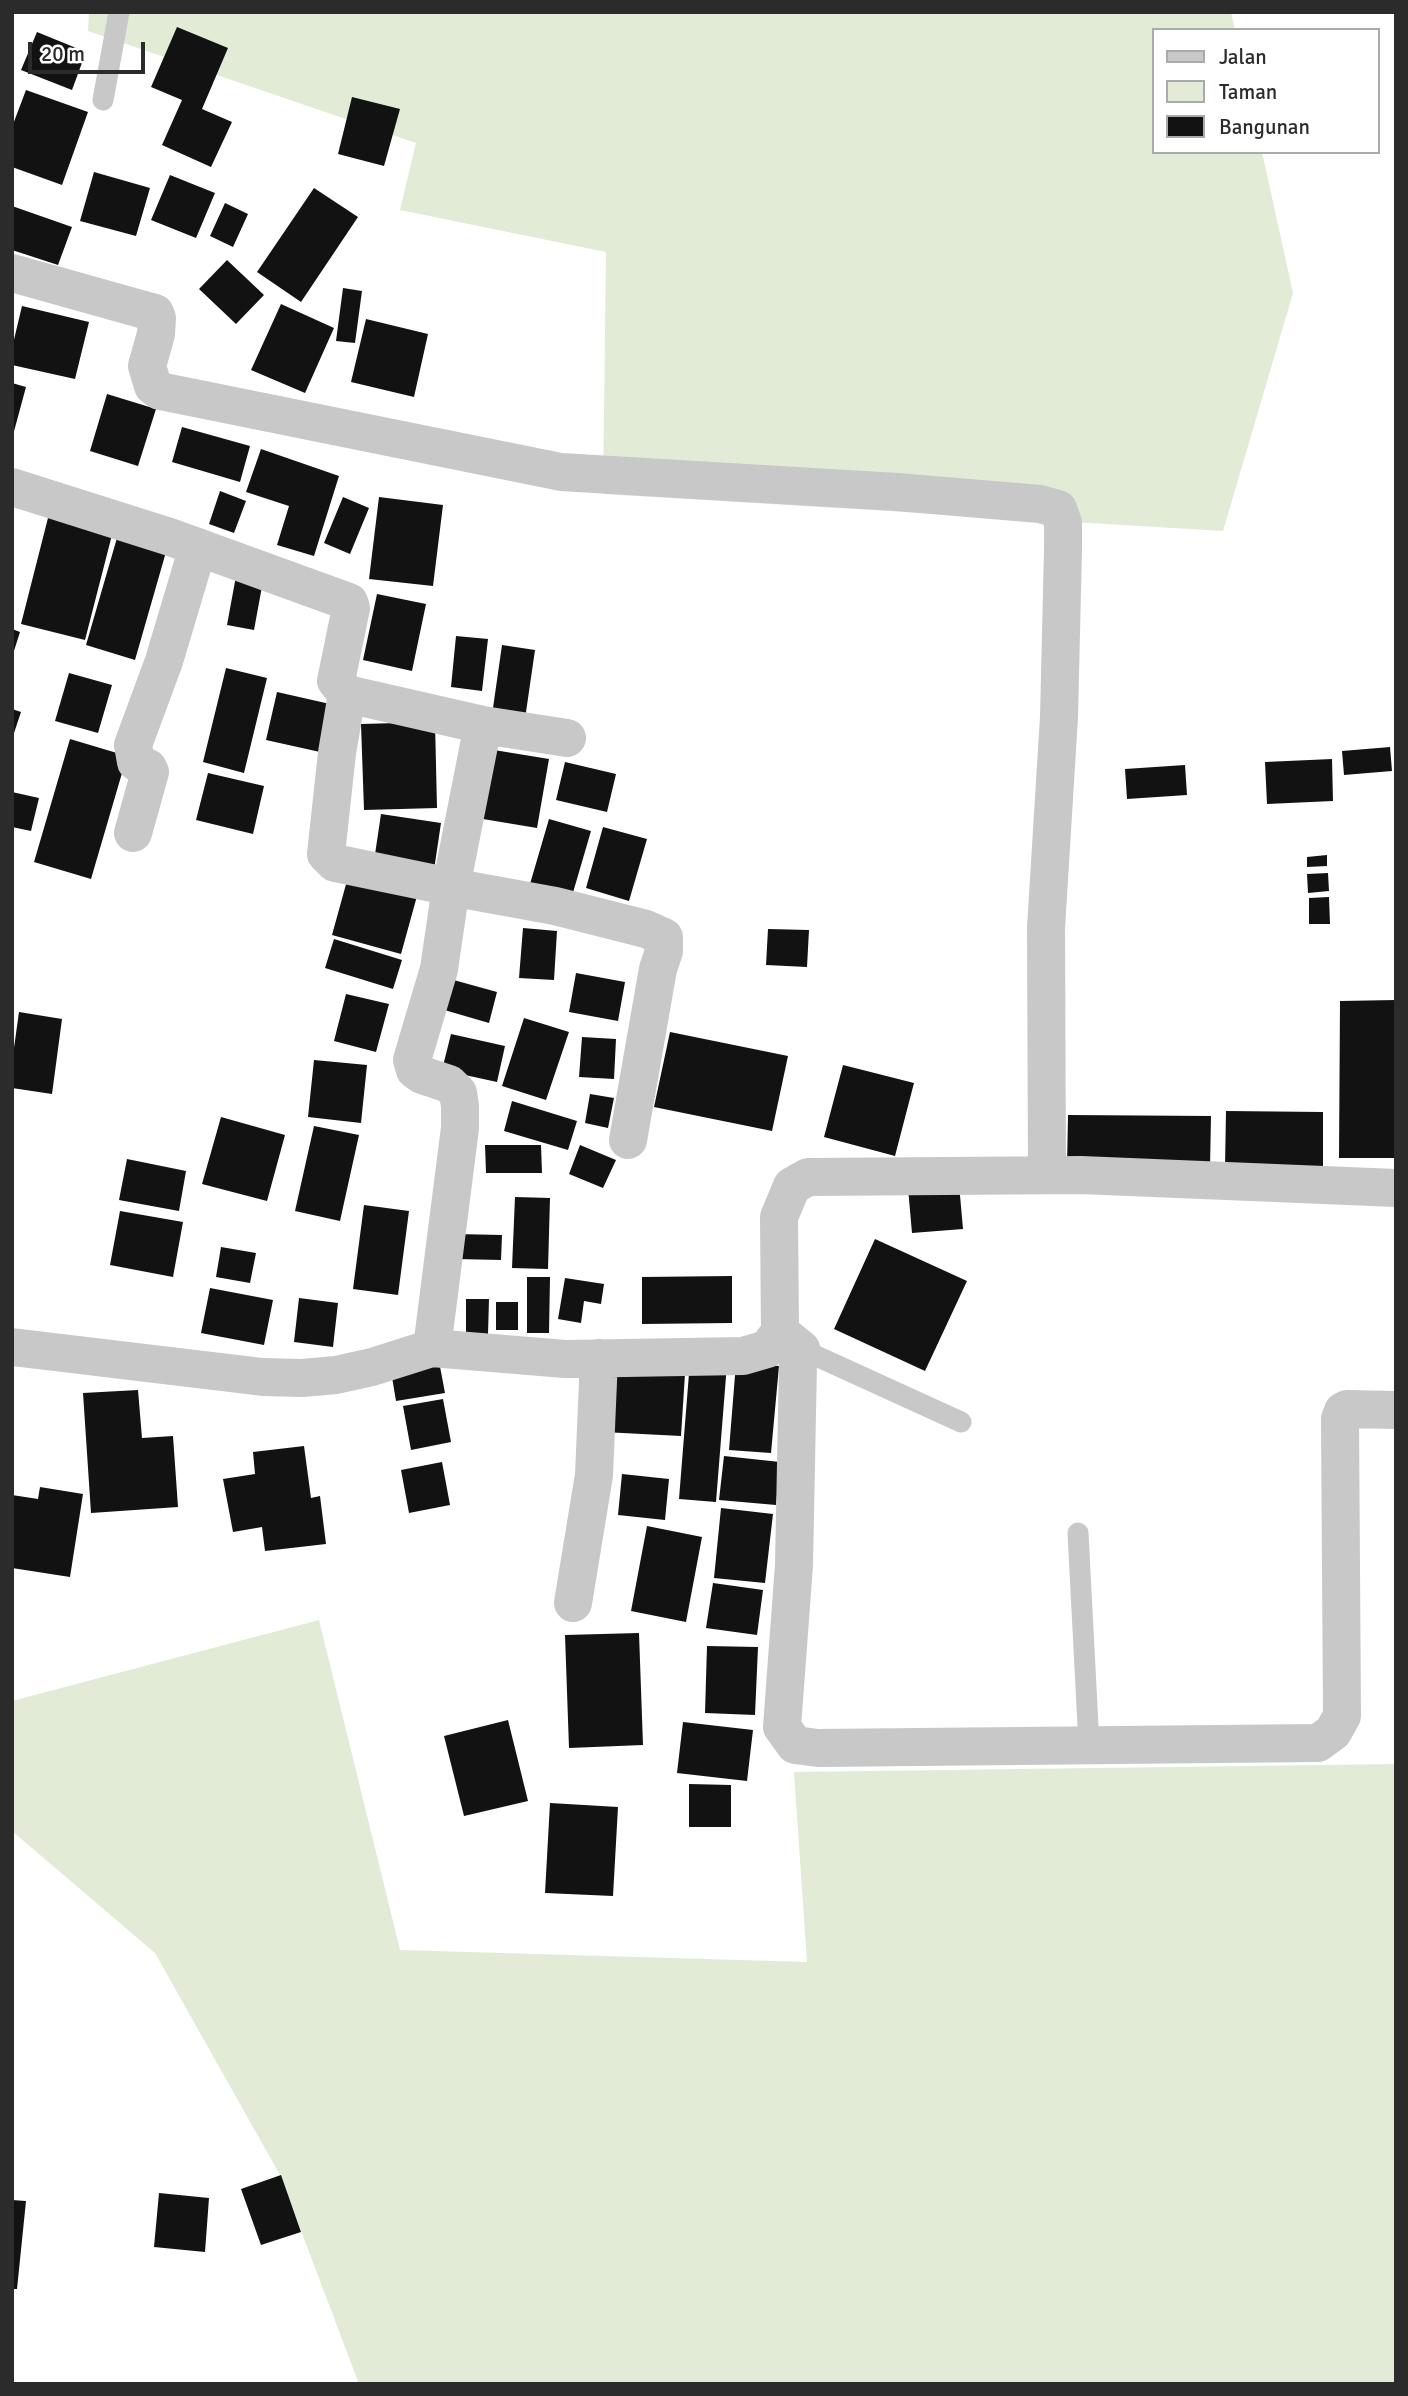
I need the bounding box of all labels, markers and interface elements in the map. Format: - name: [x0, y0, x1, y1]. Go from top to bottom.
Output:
- scale bar: [32, 28, 149, 72]
- legend: [1152, 28, 1380, 154]
- text: 20 m: [41, 41, 85, 67]
- text: Jalan: [1219, 44, 1267, 70]
- text: Taman: [1219, 79, 1277, 105]
- text: Bangunan: [1219, 114, 1310, 140]

